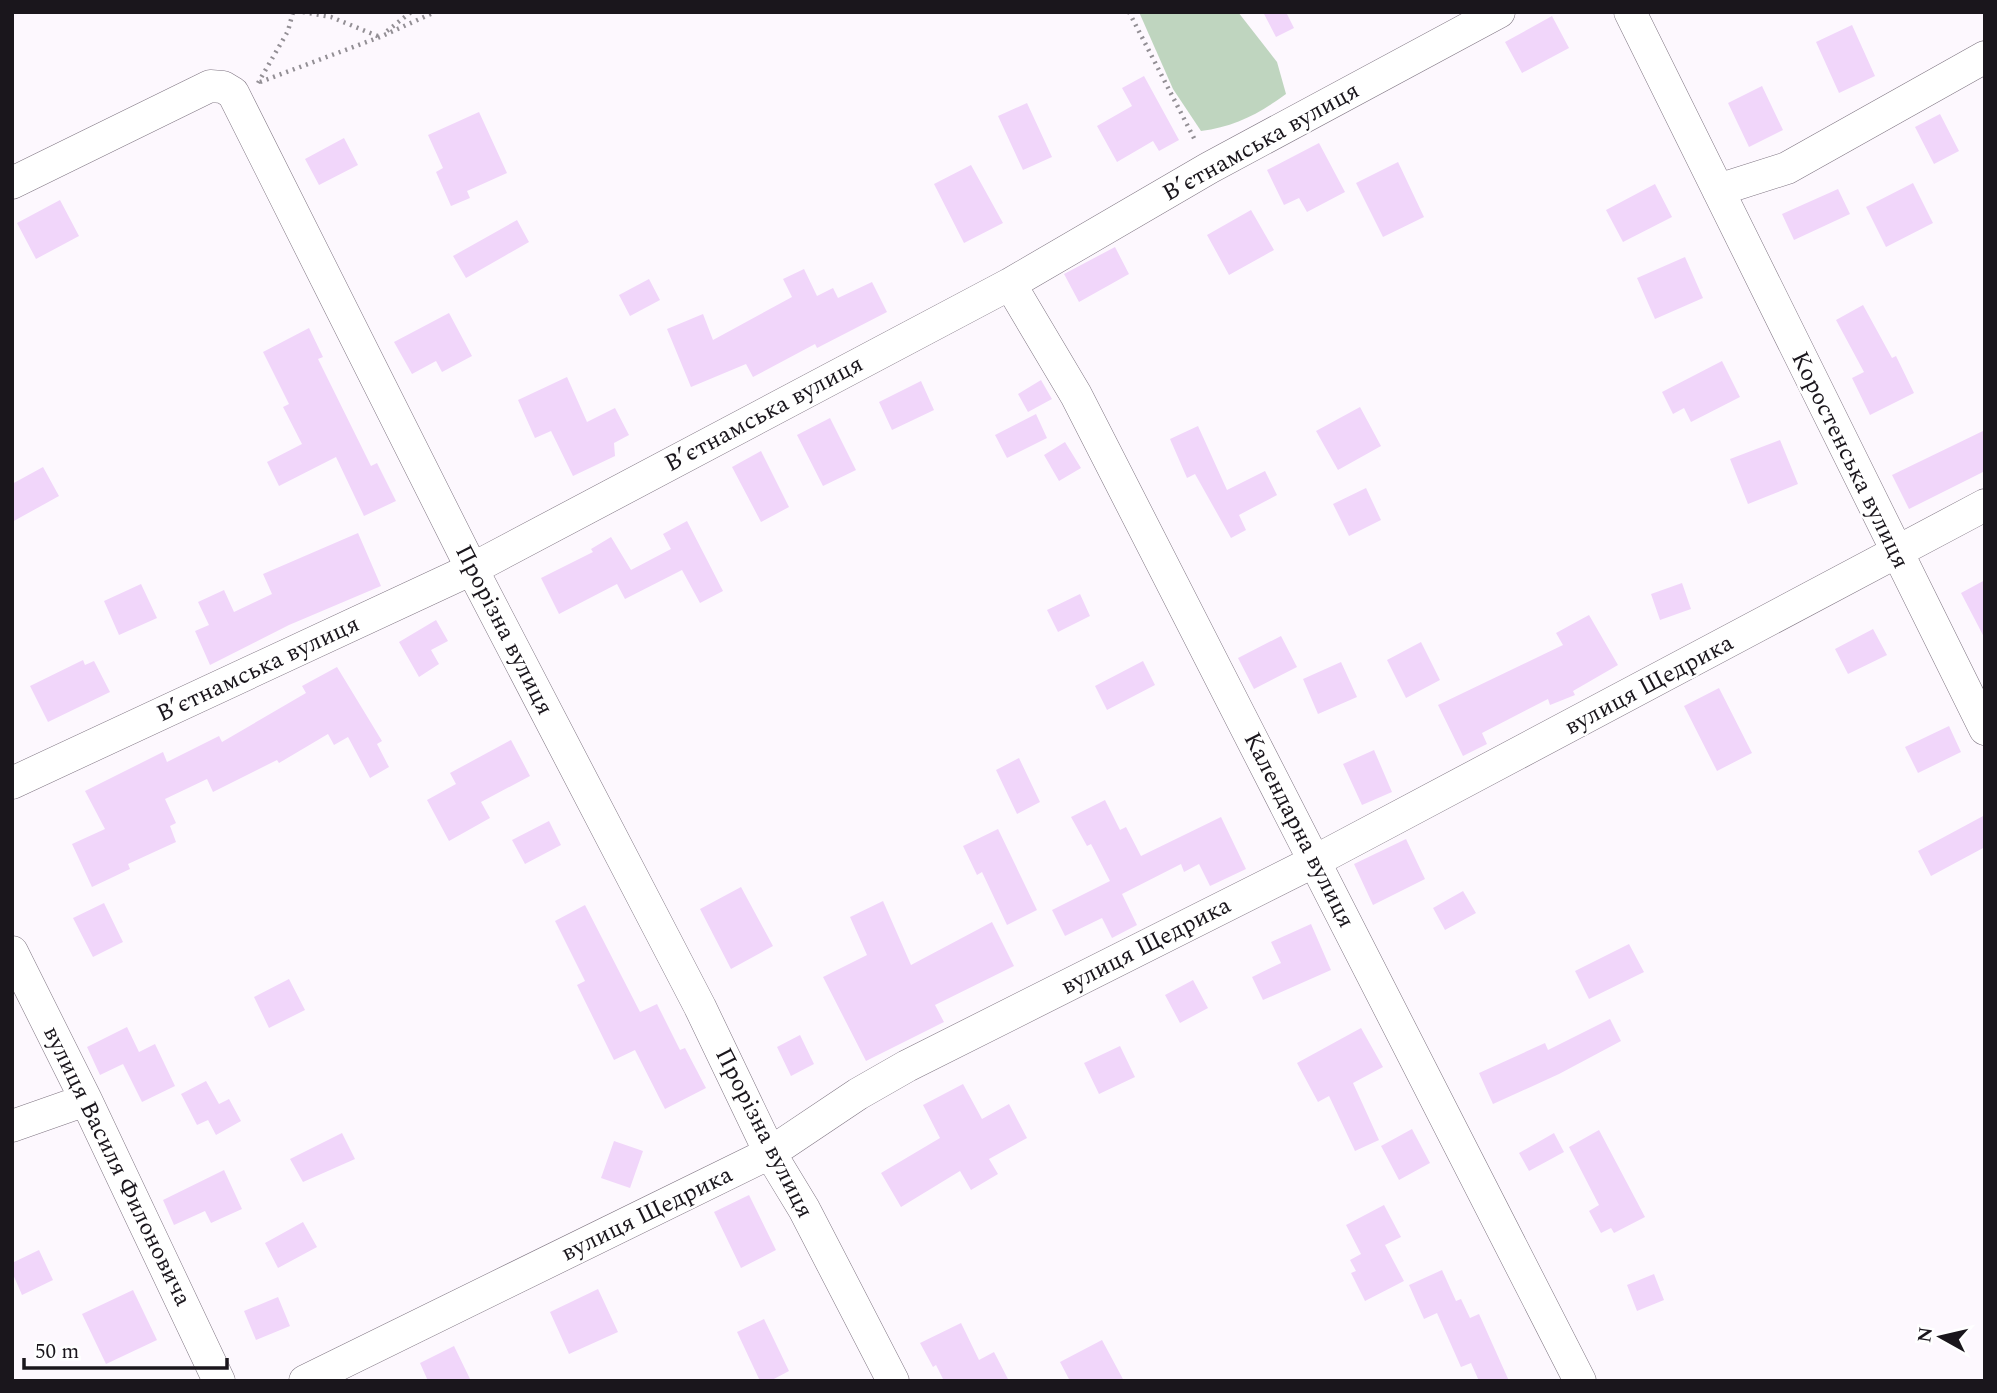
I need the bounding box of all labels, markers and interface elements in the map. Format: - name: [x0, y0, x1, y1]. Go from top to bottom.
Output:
- street label: Вʼєтнамська вулиця: [1156, 73, 1366, 211]
- street label: Коростенська вулиця: [1782, 345, 1918, 575]
- street label: Вʼєтнамська вулиця: [658, 346, 870, 482]
- street label: Прорізна вулиця: [445, 538, 563, 722]
- street label: Вʼєтнамська вулиця: [151, 606, 365, 732]
- street label: вулиця Щедрика: [1558, 625, 1740, 745]
- street label: Календарна вулиця: [1234, 726, 1364, 934]
- street label: вулиця Щедрика: [1055, 887, 1238, 1004]
- street label: вулиця Василя Филоновича: [33, 1020, 201, 1313]
- street label: Прорізна вулиця: [705, 1041, 823, 1225]
- street label: вулиця Щедрика: [555, 1157, 739, 1271]
- north arrow: [1906, 1302, 1976, 1372]
- text: N: [1910, 1325, 1941, 1345]
- scale bar: [24, 1326, 228, 1370]
- text: 50 m: [35, 1336, 79, 1368]

